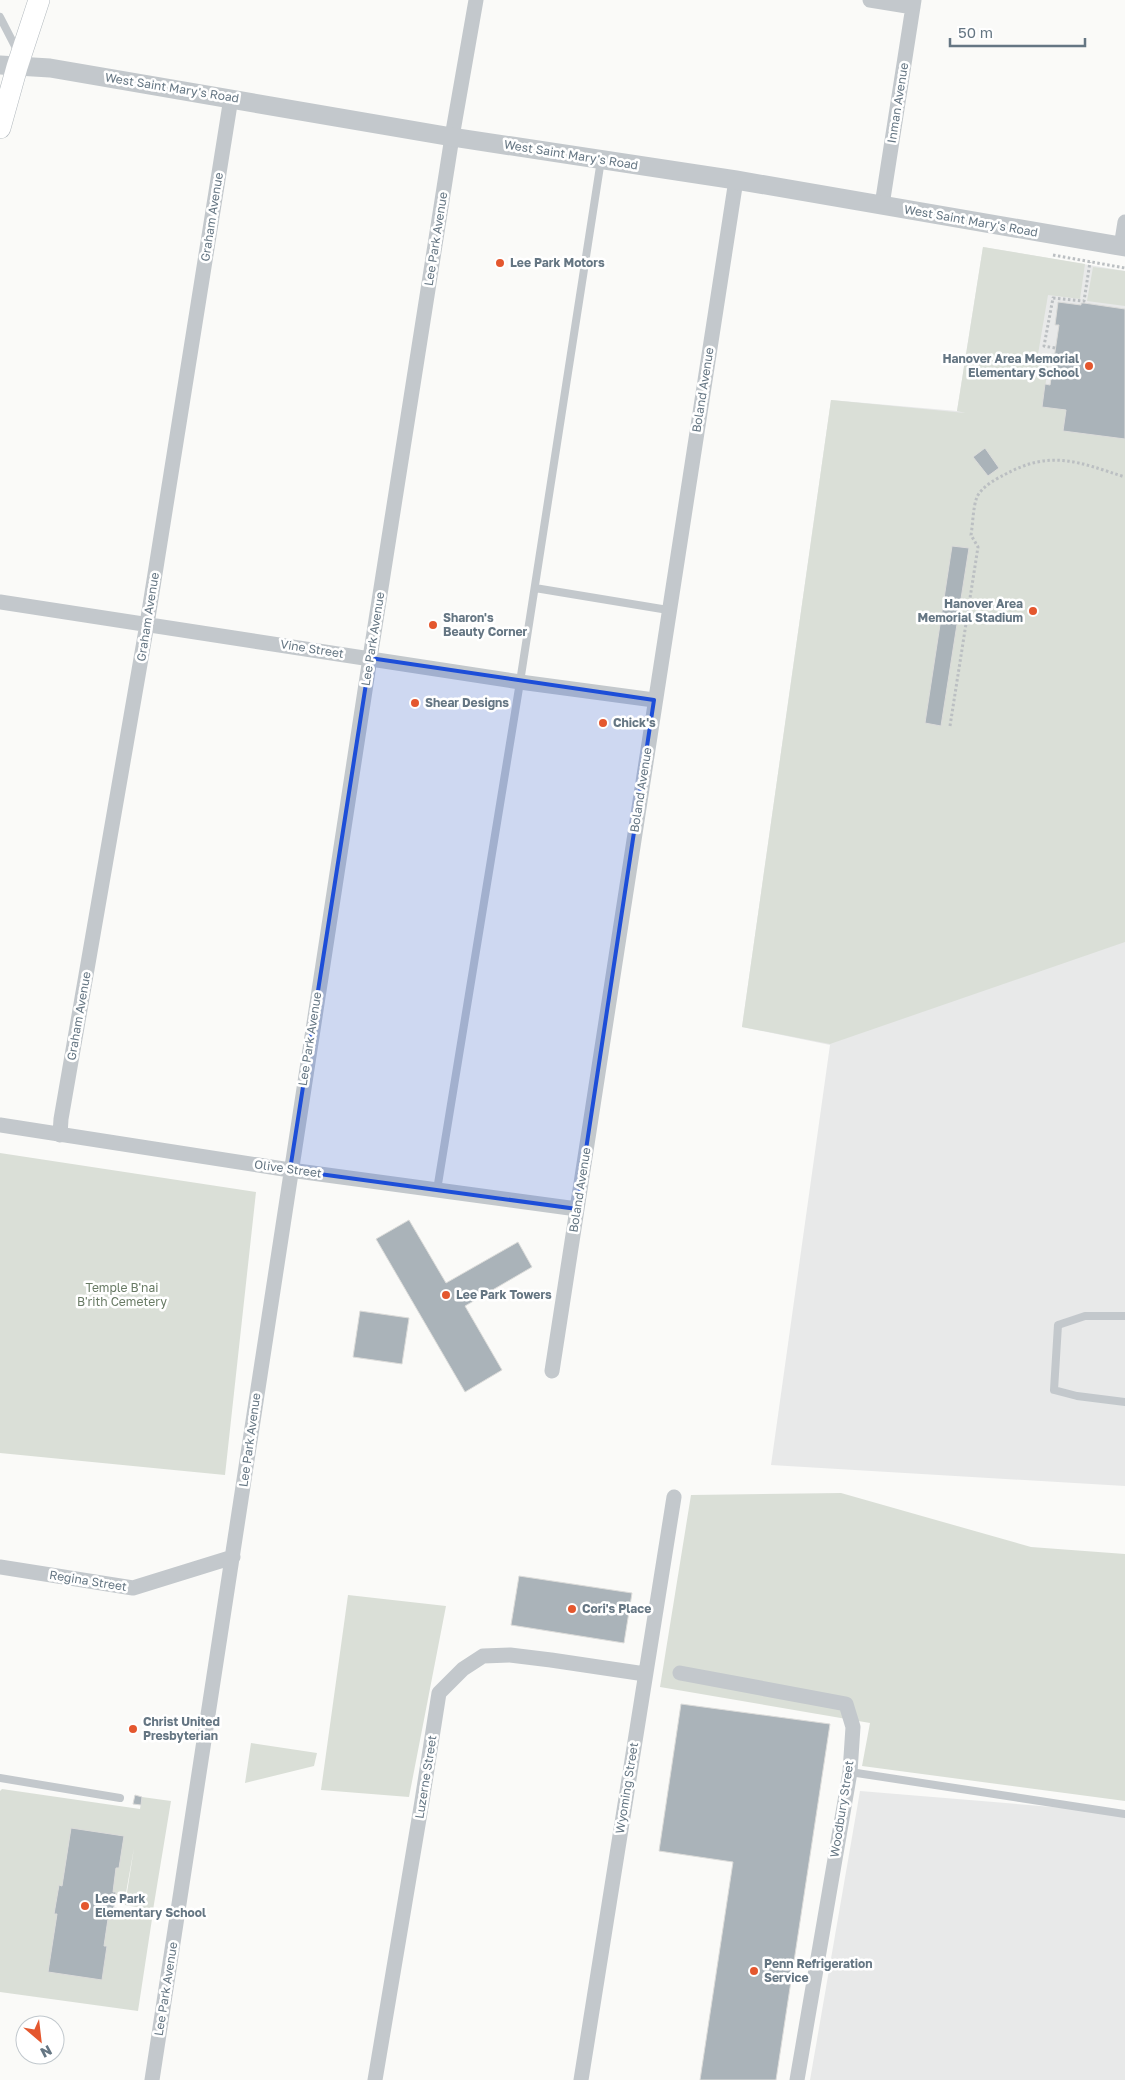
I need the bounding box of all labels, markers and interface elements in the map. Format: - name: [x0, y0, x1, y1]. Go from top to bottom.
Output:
- scale bar: [950, 15, 1085, 47]
- text: 50 m: [958, 23, 993, 41]
- street label: Inman Avenue: [884, 62, 911, 144]
- street label: West Saint Mary's Road: [104, 69, 240, 106]
- street label: West Saint Mary's Road: [503, 136, 639, 173]
- street label: Graham Avenue: [197, 171, 226, 263]
- street label: Lee Park Avenue: [421, 191, 450, 287]
- street label: West Saint Mary's Road: [903, 201, 1039, 240]
- place label: Lee Park Motors: [510, 255, 605, 270]
- marker: Lee Park Motors: [494, 257, 506, 269]
- street label: Boland Avenue: [688, 346, 717, 434]
- place label: Hanover Area Memorial Elementary School: [943, 351, 1079, 380]
- marker: Hanover Area Memorial Elementary School: [1083, 360, 1095, 372]
- street label: Graham Avenue: [133, 571, 162, 663]
- street label: Lee Park Avenue: [358, 591, 387, 687]
- place label: Hanover Area Memorial Stadium: [918, 596, 1023, 625]
- marker: Hanover Area Memorial Stadium: [1027, 605, 1039, 617]
- place label: Sharon's Beauty Corner: [443, 610, 528, 639]
- marker: Sharon's Beauty Corner: [427, 619, 439, 631]
- street label: Vine Street: [279, 636, 345, 661]
- place label: Shear Designs: [425, 695, 509, 710]
- marker: Shear Designs: [409, 697, 421, 709]
- place label: Chick's: [613, 715, 656, 730]
- marker: Chick's: [597, 717, 609, 729]
- street label: Boland Avenue: [626, 746, 655, 834]
- street label: Graham Avenue: [63, 970, 94, 1062]
- street label: Lee Park Avenue: [295, 991, 324, 1087]
- street label: Boland Avenue: [565, 1146, 594, 1234]
- street label: Olive Street: [253, 1156, 323, 1181]
- park label: Temple B'nai B'rith Cemetery: [77, 1280, 167, 1309]
- place label: Lee Park Towers: [456, 1287, 552, 1302]
- marker: Lee Park Towers: [440, 1289, 452, 1301]
- street label: Lee Park Avenue: [235, 1392, 264, 1488]
- street label: Regina Street: [48, 1567, 128, 1594]
- place label: Cori's Place: [582, 1601, 651, 1616]
- marker: Cori's Place: [566, 1603, 578, 1615]
- place label: Christ United Presbyterian: [143, 1714, 220, 1743]
- marker: Christ United Presbyterian: [127, 1723, 139, 1735]
- street label: Luzerne Street: [411, 1734, 440, 1820]
- street label: Wyoming Street: [612, 1741, 641, 1835]
- street label: Woodbury Street: [826, 1759, 857, 1858]
- place label: Lee Park Elementary School: [95, 1891, 206, 1920]
- marker: Lee Park Elementary School: [79, 1900, 91, 1912]
- street label: Lee Park Avenue: [151, 1941, 180, 2037]
- place label: Penn Refrigeration Service: [764, 1956, 873, 1985]
- marker: Penn Refrigeration Service: [748, 1965, 760, 1977]
- north arrow: [15, 2015, 65, 2065]
- text: N: [38, 2042, 55, 2062]

